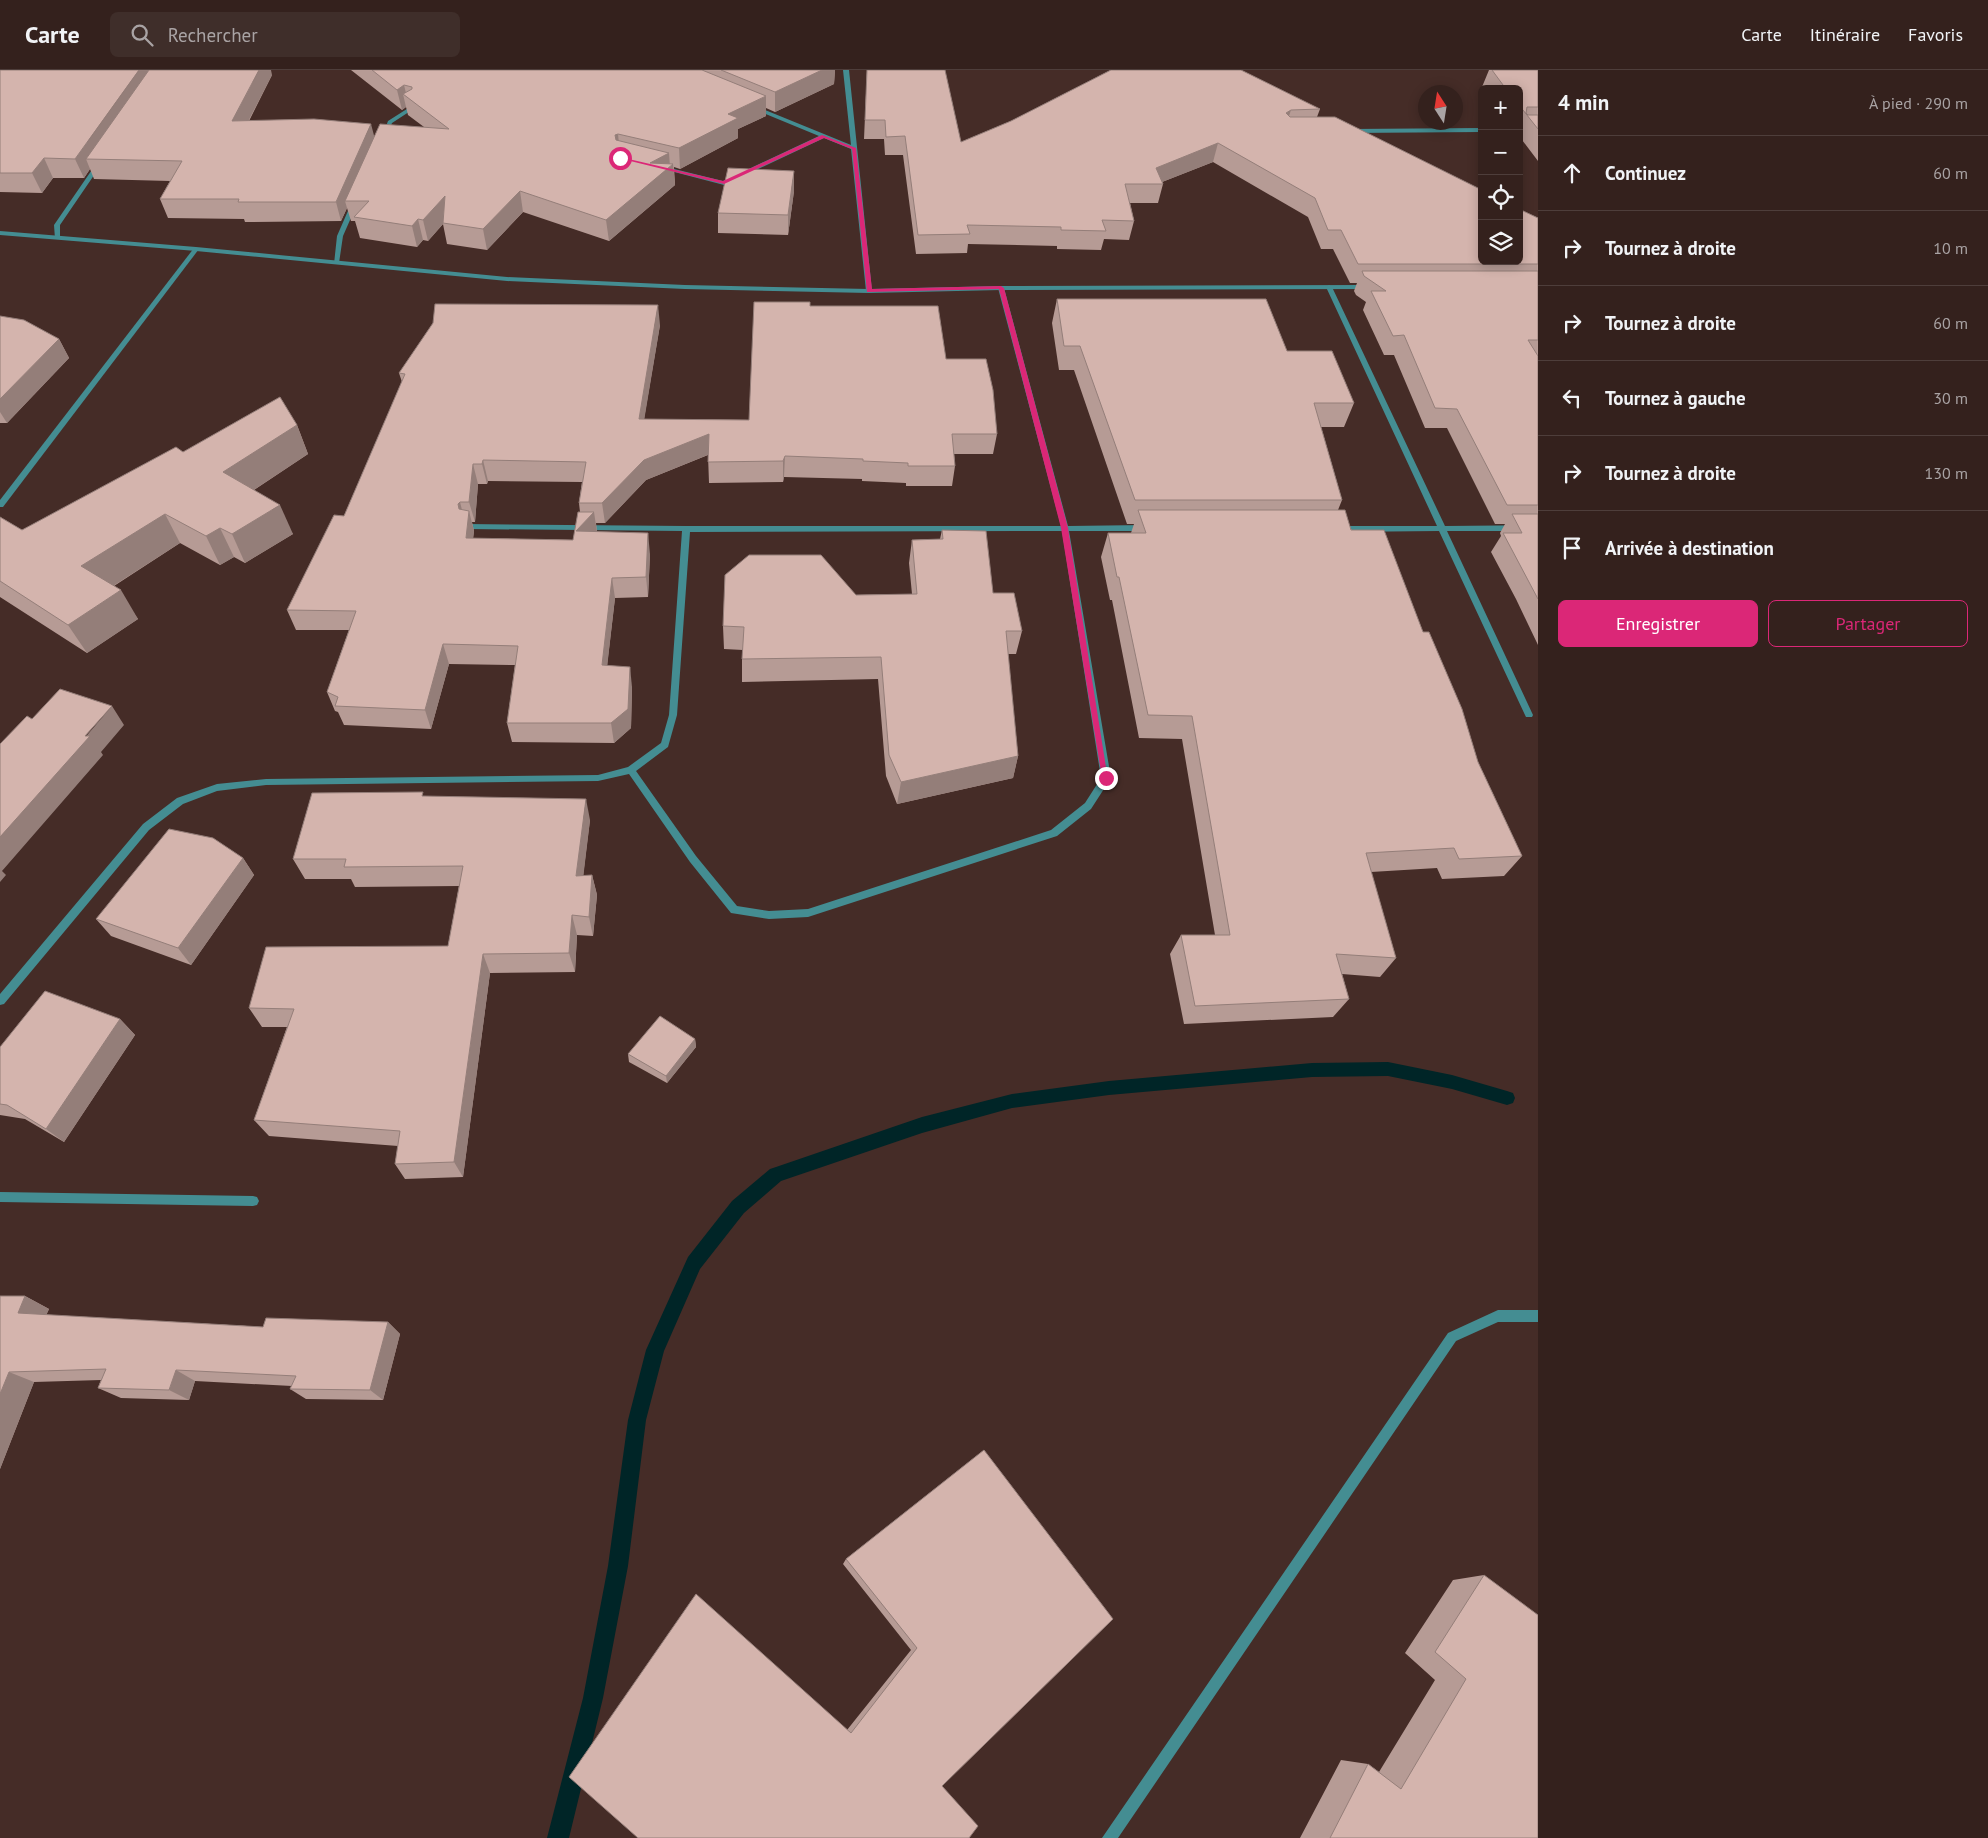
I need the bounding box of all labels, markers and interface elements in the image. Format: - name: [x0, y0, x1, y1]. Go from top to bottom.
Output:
- search box: [110, 12, 460, 57]
- text: Carte: [25, 19, 80, 50]
- icon: search: [128, 21, 156, 49]
- text: Rechercher: [168, 23, 258, 47]
- text: Carte: [1741, 23, 1782, 46]
- text: Itinéraire: [1810, 23, 1880, 46]
- text: Favoris: [1908, 23, 1963, 46]
- north arrow: [1418, 85, 1463, 130]
- map controls: [1478, 85, 1523, 265]
- button: +: [1478, 85, 1523, 130]
- text: 4 min: [1558, 89, 1609, 116]
- text: À pied · 290 m: [1869, 93, 1968, 113]
- button: −: [1478, 130, 1523, 175]
- route start: [609, 147, 632, 170]
- icon: ahead: [1558, 159, 1586, 187]
- text: Continuez: [1605, 161, 1686, 185]
- text: 60 m: [1933, 163, 1968, 183]
- button: locate: [1478, 175, 1523, 220]
- button: layers: [1478, 220, 1523, 265]
- icon: right: [1558, 234, 1586, 262]
- text: Tournez à droite: [1605, 236, 1736, 260]
- text: 10 m: [1933, 238, 1968, 258]
- icon: right: [1558, 309, 1586, 337]
- text: Tournez à droite: [1605, 311, 1736, 335]
- text: 60 m: [1933, 313, 1968, 333]
- icon: left: [1558, 384, 1586, 412]
- text: Tournez à gauche: [1605, 386, 1746, 410]
- text: 30 m: [1933, 388, 1968, 408]
- icon: right: [1558, 459, 1586, 487]
- text: Tournez à droite: [1605, 461, 1736, 485]
- text: 130 m: [1925, 463, 1968, 483]
- icon: arrive: [1558, 534, 1586, 562]
- text: Arrivée à destination: [1605, 536, 1774, 560]
- button: Enregistrer: [1558, 600, 1758, 647]
- button: Partager: [1768, 600, 1968, 647]
- route end: [1095, 767, 1118, 790]

